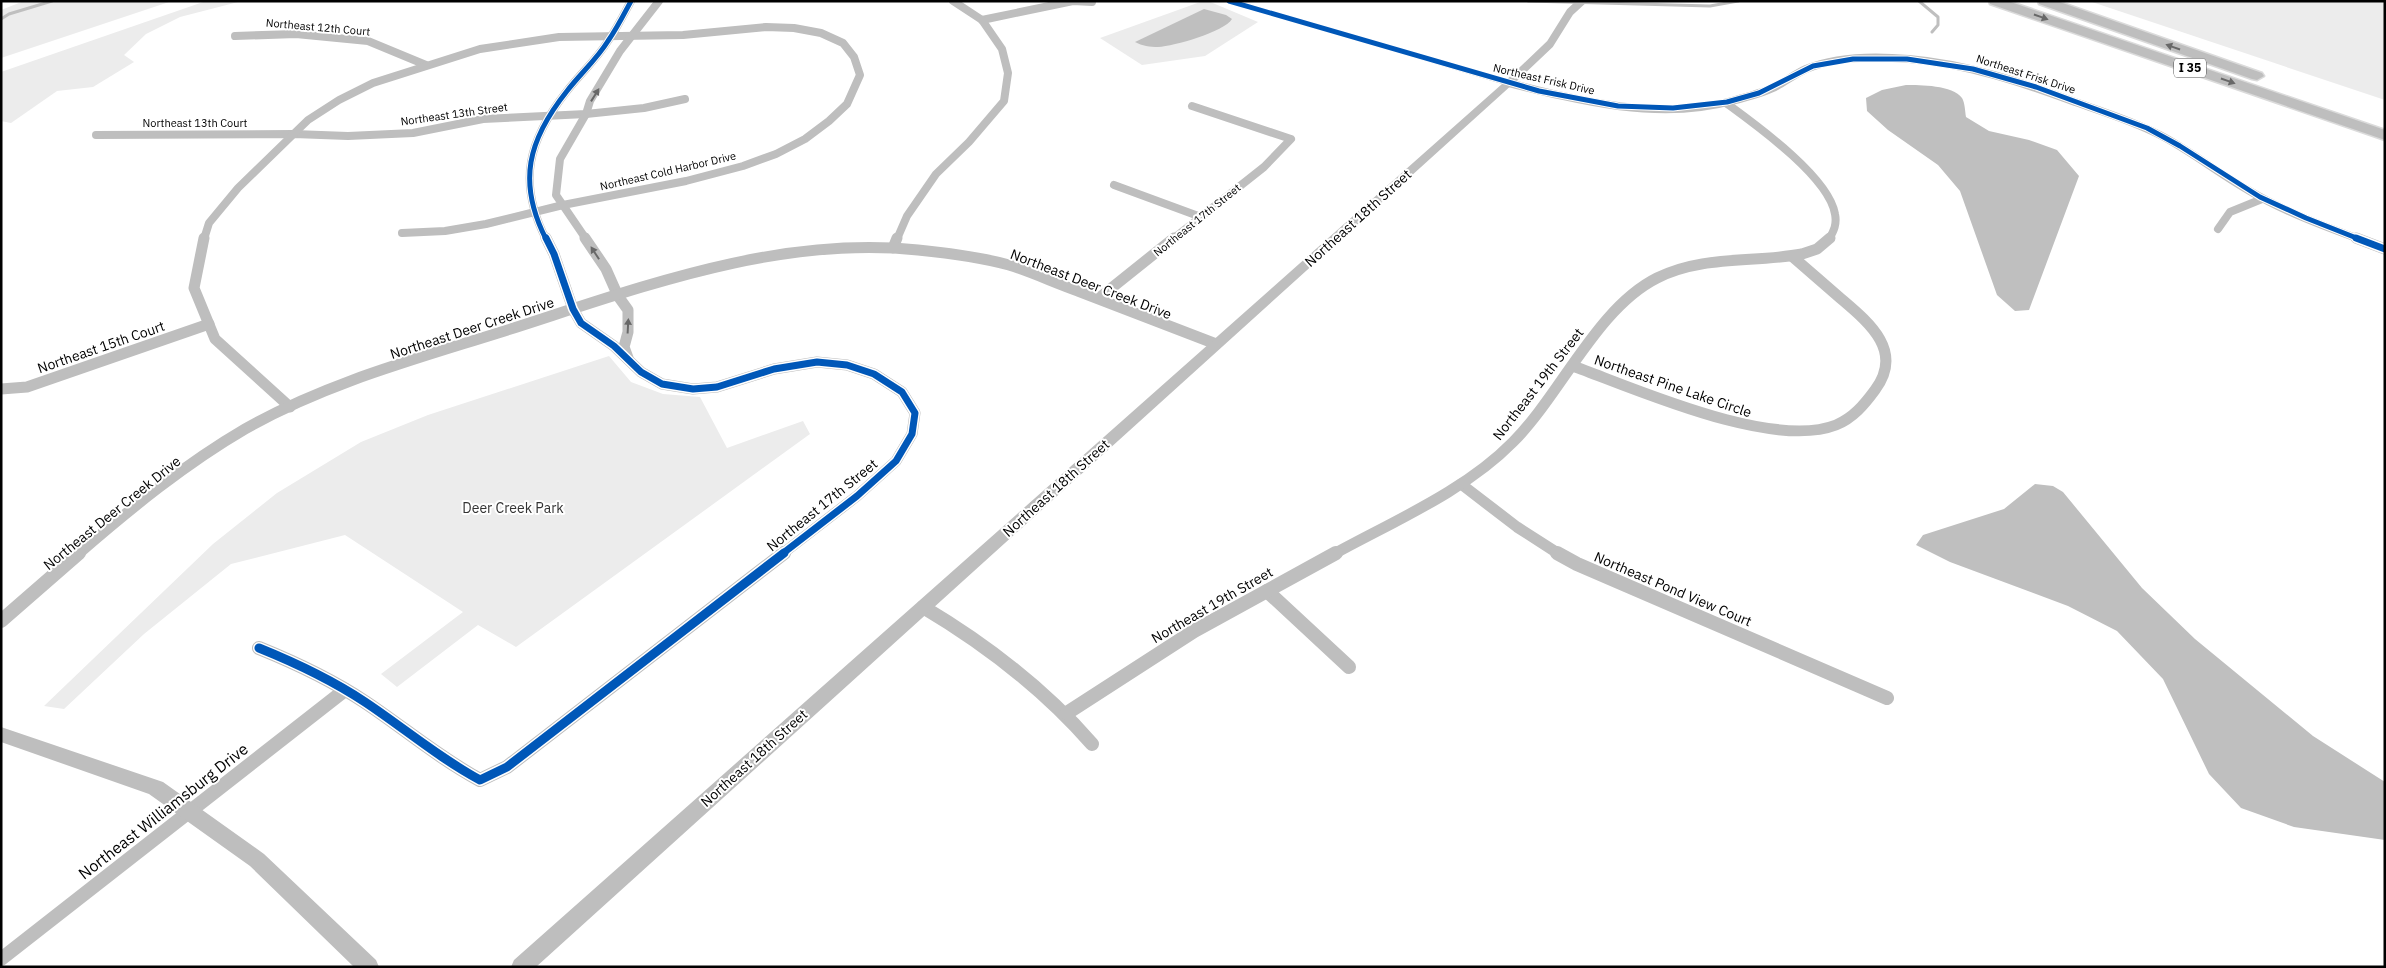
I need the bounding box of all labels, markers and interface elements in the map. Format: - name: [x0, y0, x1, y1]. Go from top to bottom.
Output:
- one-way arrow: [2034, 13, 2049, 21]
- street label: Northeast 12th Court: [265, 15, 371, 39]
- one-way arrow: [2166, 42, 2181, 50]
- street label: Northeast Frisk Drive: [1974, 51, 2078, 97]
- road number: I 35: [2174, 58, 2206, 78]
- street label: Northeast Frisk Drive: [1492, 61, 1596, 97]
- one-way arrow: [2221, 77, 2236, 85]
- one-way arrow: [590, 88, 599, 101]
- street label: Northeast 13th Street: [400, 100, 509, 128]
- street label: Northeast 13th Court: [143, 116, 248, 130]
- street label: Northeast Cold Harbor Drive: [599, 149, 737, 193]
- street label: Northeast 18th Street: [1301, 165, 1415, 271]
- street label: Northeast 17th Street: [1151, 181, 1243, 259]
- street label: Northeast Deer Creek Drive: [1008, 245, 1175, 323]
- one-way arrow: [590, 246, 600, 260]
- street label: Northeast Deer Creek Drive: [388, 293, 557, 363]
- street label: Northeast 15th Court: [35, 317, 167, 377]
- one-way arrow: [624, 318, 632, 334]
- street label: Northeast 19th Street: [1489, 324, 1587, 444]
- street label: Northeast Pine Lake Circle: [1592, 351, 1754, 422]
- street label: Northeast 18th Street: [999, 435, 1113, 541]
- street label: Northeast Deer Creek Drive: [40, 452, 185, 574]
- street label: Northeast 17th Street: [763, 455, 881, 555]
- park label: Deer Creek Park: [462, 499, 564, 517]
- street label: Northeast Pond View Court: [1591, 548, 1755, 630]
- street label: Northeast 19th Street: [1148, 563, 1276, 647]
- street label: Northeast 18th Street: [697, 705, 811, 811]
- street label: Northeast Williamsburg Drive: [74, 738, 252, 883]

